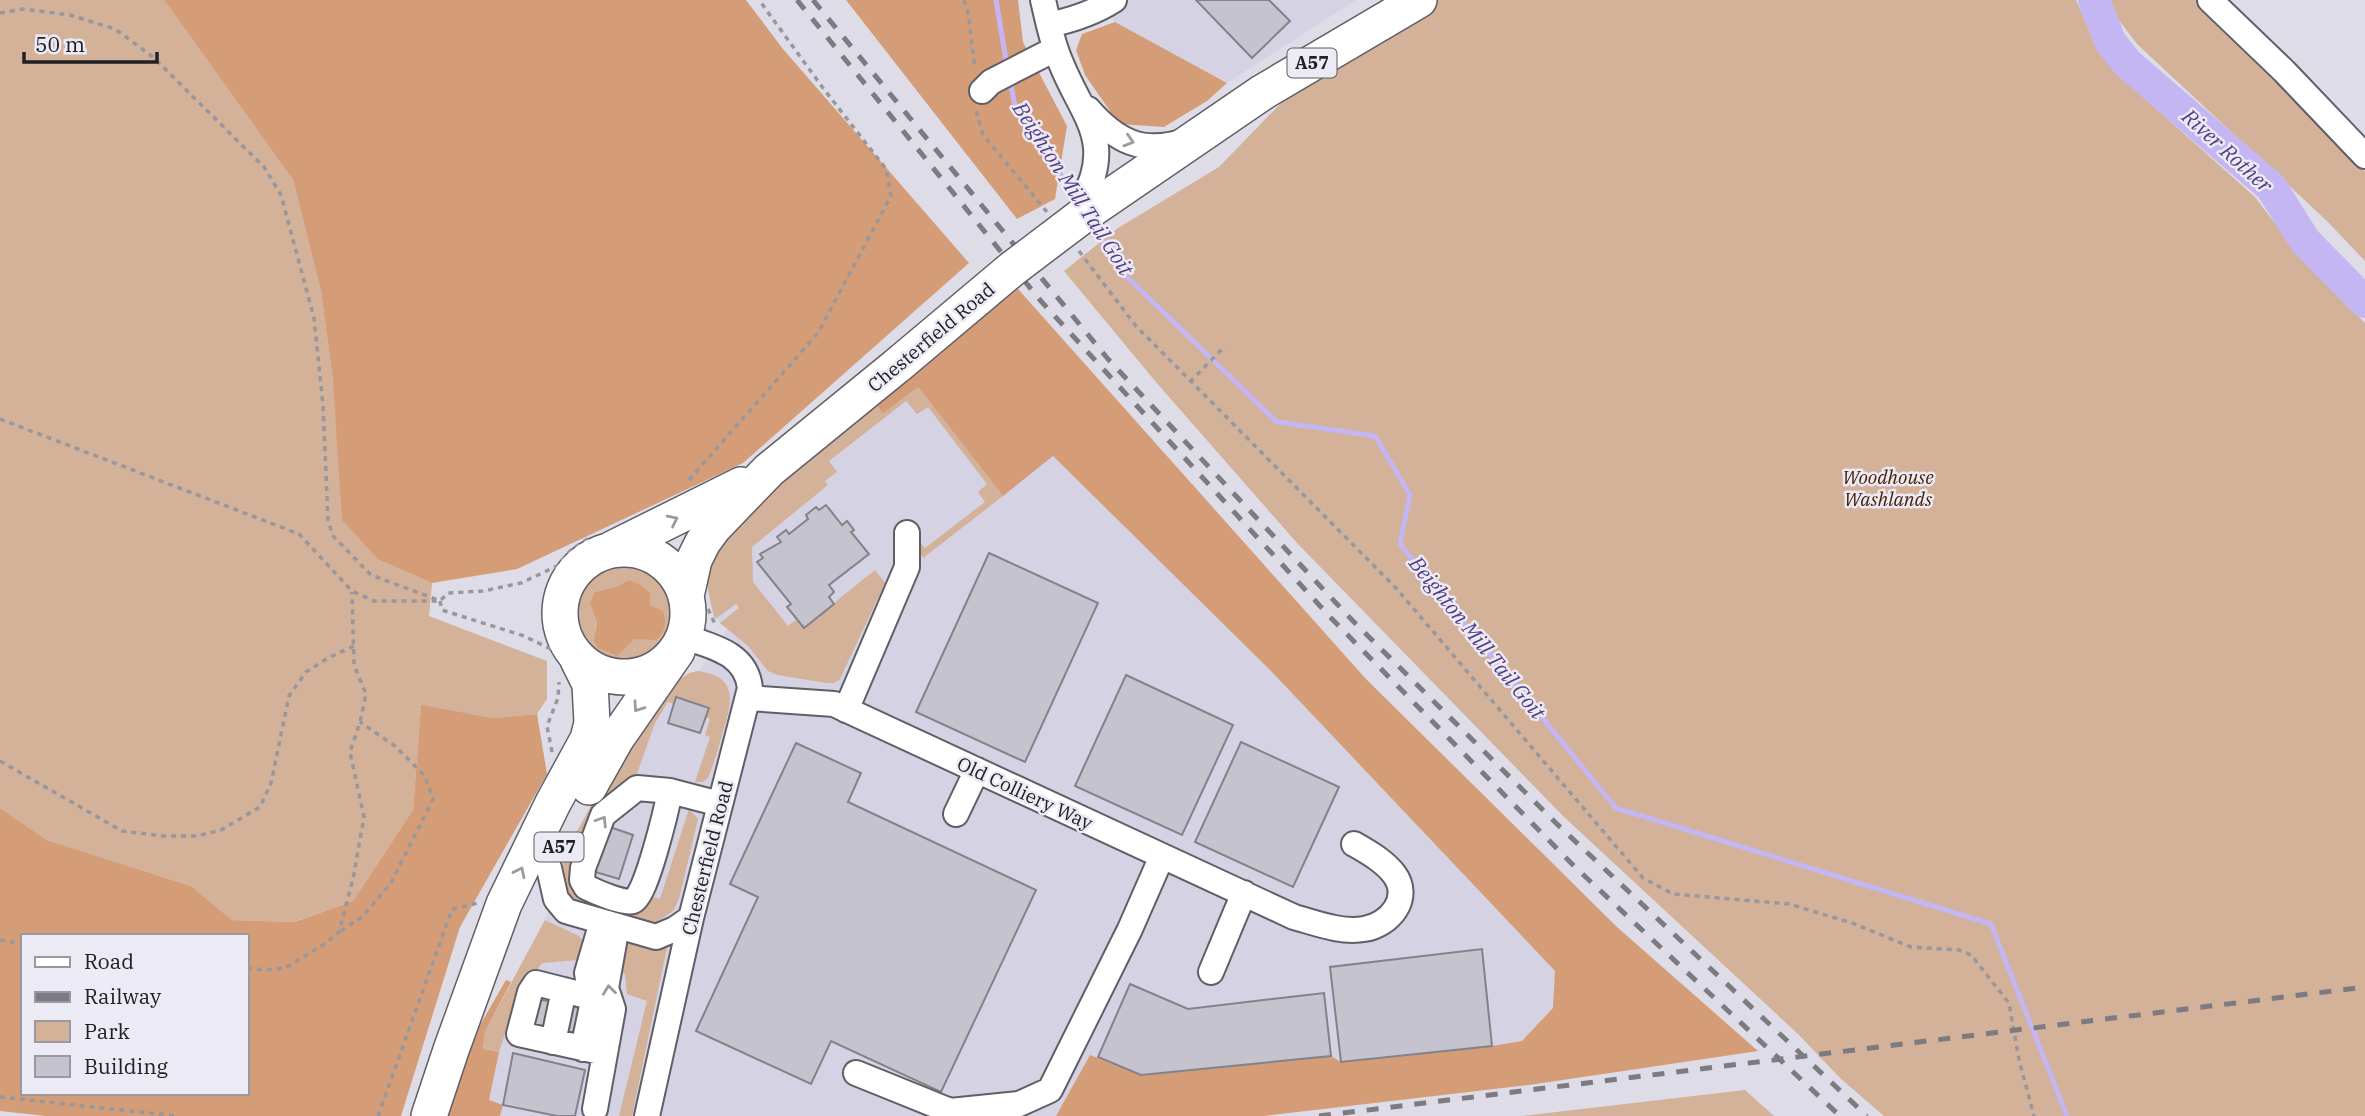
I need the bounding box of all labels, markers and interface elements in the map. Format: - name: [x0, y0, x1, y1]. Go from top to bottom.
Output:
- scale bar: [24, 21, 158, 65]
- text: 50 m: [35, 30, 85, 58]
- road number: A57: [1288, 48, 1336, 78]
- water label: Beighton Mill Tail Goit: [1007, 95, 1141, 281]
- water label: River Rother: [2176, 102, 2279, 199]
- one-way arrow: [1123, 133, 1135, 148]
- street label: Chesterfield Road: [863, 277, 999, 397]
- park label: Woodhouse Washlands: [1842, 465, 1934, 511]
- one-way arrow: [666, 514, 678, 528]
- water label: Beighton Mill Tail Goit: [1403, 549, 1553, 725]
- one-way arrow: [634, 699, 646, 712]
- street label: Old Colliery Way: [953, 751, 1097, 835]
- street label: Chesterfield Road: [676, 778, 738, 938]
- one-way arrow: [594, 816, 607, 829]
- road number: A57: [534, 832, 584, 862]
- one-way arrow: [511, 867, 525, 879]
- legend: [21, 934, 248, 1095]
- text: Road: [84, 947, 134, 975]
- text: Railway: [84, 982, 162, 1010]
- one-way arrow: [602, 984, 617, 996]
- text: Park: [84, 1017, 131, 1045]
- text: Building: [84, 1052, 169, 1080]

